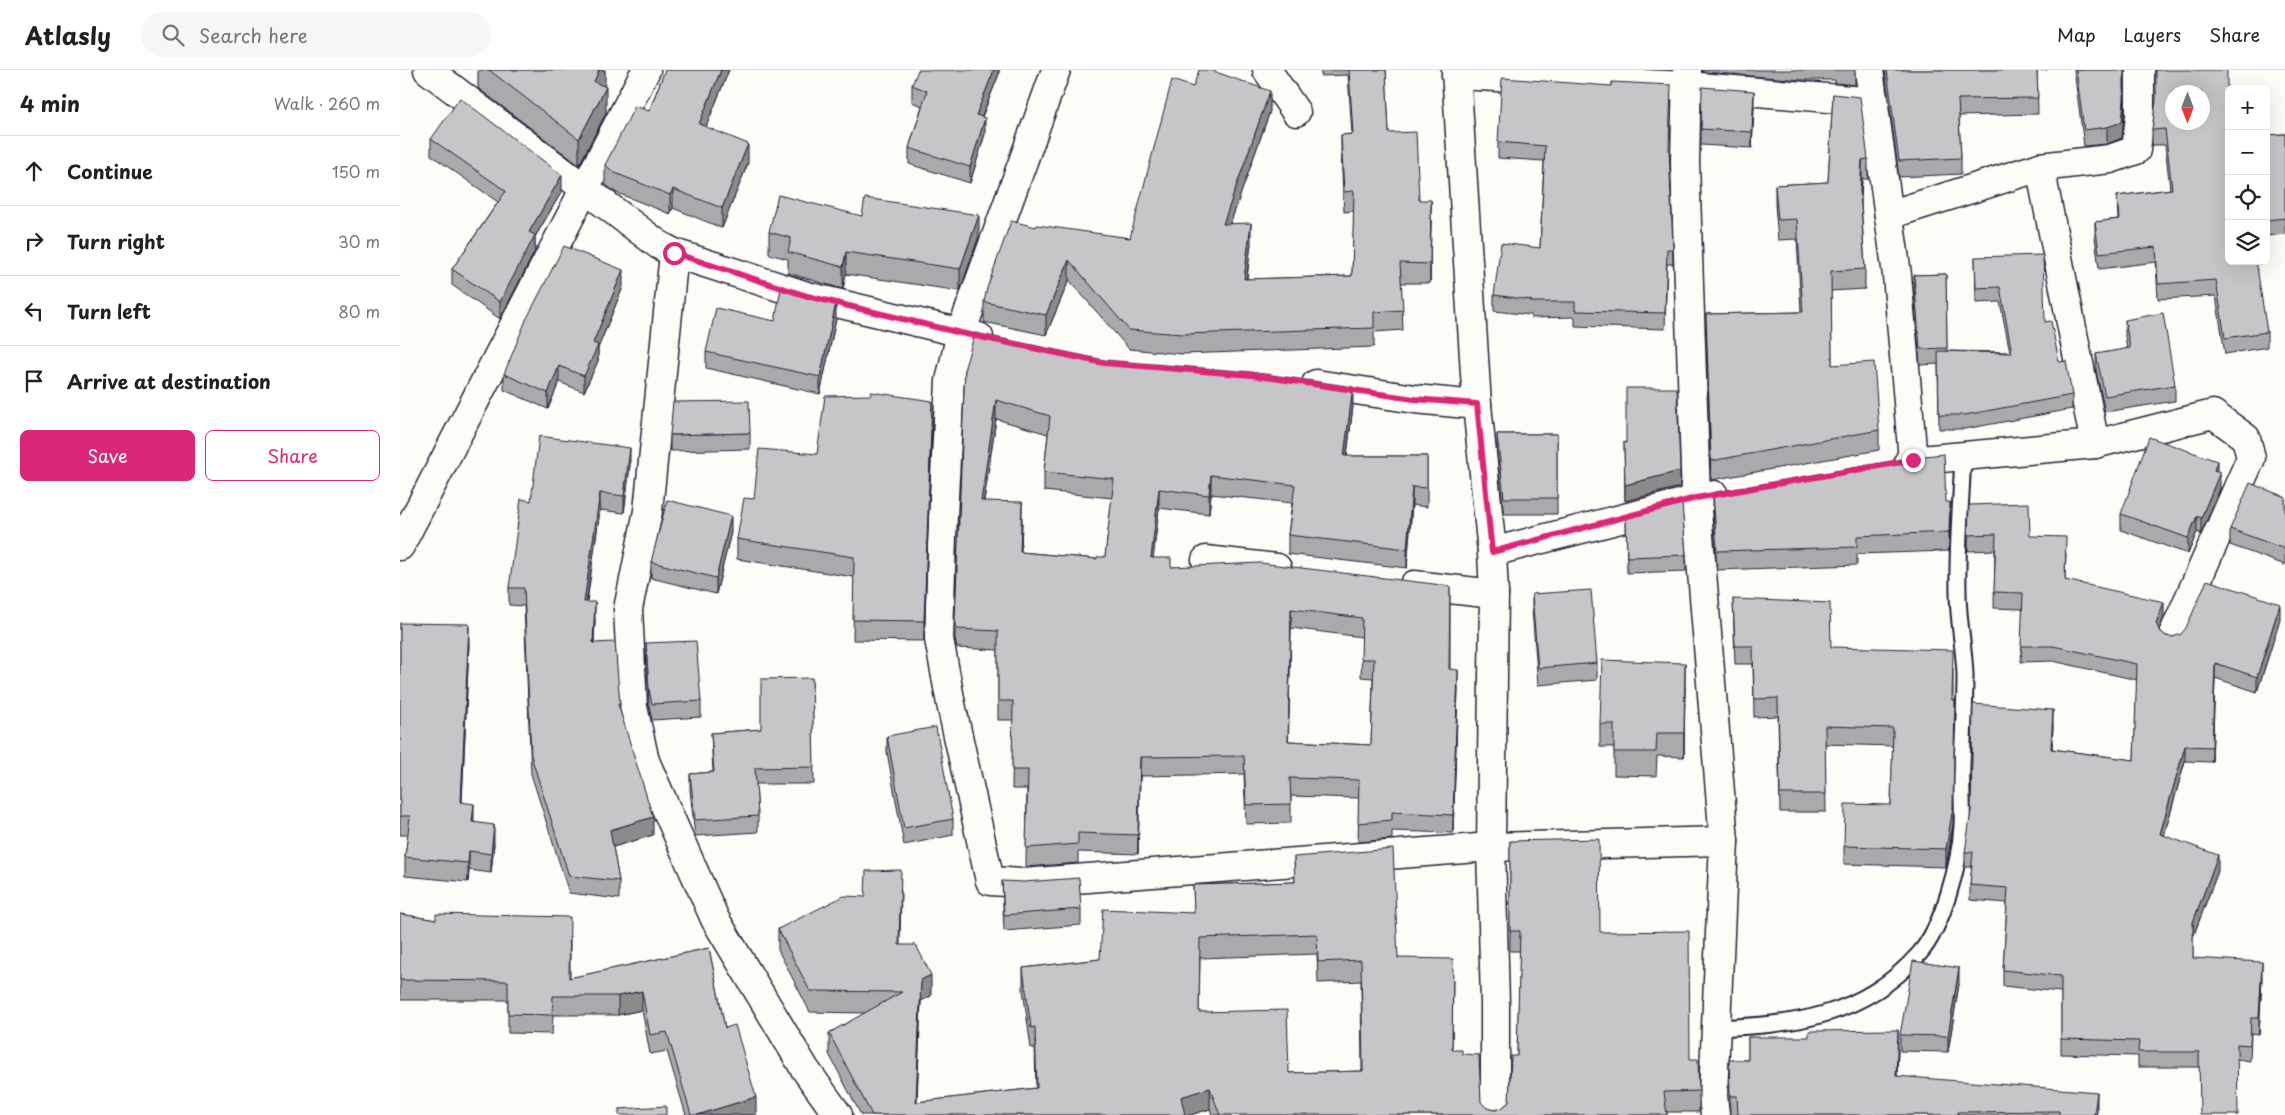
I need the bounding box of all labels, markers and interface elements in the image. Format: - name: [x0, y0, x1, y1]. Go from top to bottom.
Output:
- search box: [141, 12, 491, 57]
- text: Atlasly: [25, 17, 111, 53]
- icon: search: [159, 21, 187, 49]
- text: Search here: [199, 21, 308, 49]
- text: Map: [2057, 21, 2096, 48]
- text: Layers: [2124, 21, 2181, 48]
- text: Share: [2209, 21, 2260, 48]
- north arrow: [2165, 85, 2210, 130]
- map controls: [2225, 85, 2270, 265]
- button: +: [2225, 85, 2270, 130]
- text: 4 min: [20, 87, 80, 119]
- text: Walk · 260 m: [274, 91, 380, 115]
- button: −: [2225, 130, 2270, 175]
- icon: ahead: [20, 157, 48, 185]
- text: Continue: [67, 157, 153, 185]
- text: 150 m: [332, 159, 380, 183]
- button: locate: [2225, 175, 2270, 220]
- button: layers: [2225, 220, 2270, 265]
- icon: right: [20, 227, 48, 255]
- text: Turn right: [67, 227, 165, 255]
- text: 30 m: [338, 229, 380, 253]
- route start: [663, 242, 686, 265]
- icon: left: [20, 297, 48, 325]
- text: Turn left: [67, 297, 151, 325]
- text: 80 m: [338, 299, 380, 323]
- icon: arrive: [20, 367, 48, 395]
- text: Arrive at destination: [67, 367, 271, 395]
- button: Save: [20, 430, 195, 481]
- button: Share: [205, 430, 380, 481]
- route end: [1902, 449, 1925, 472]

